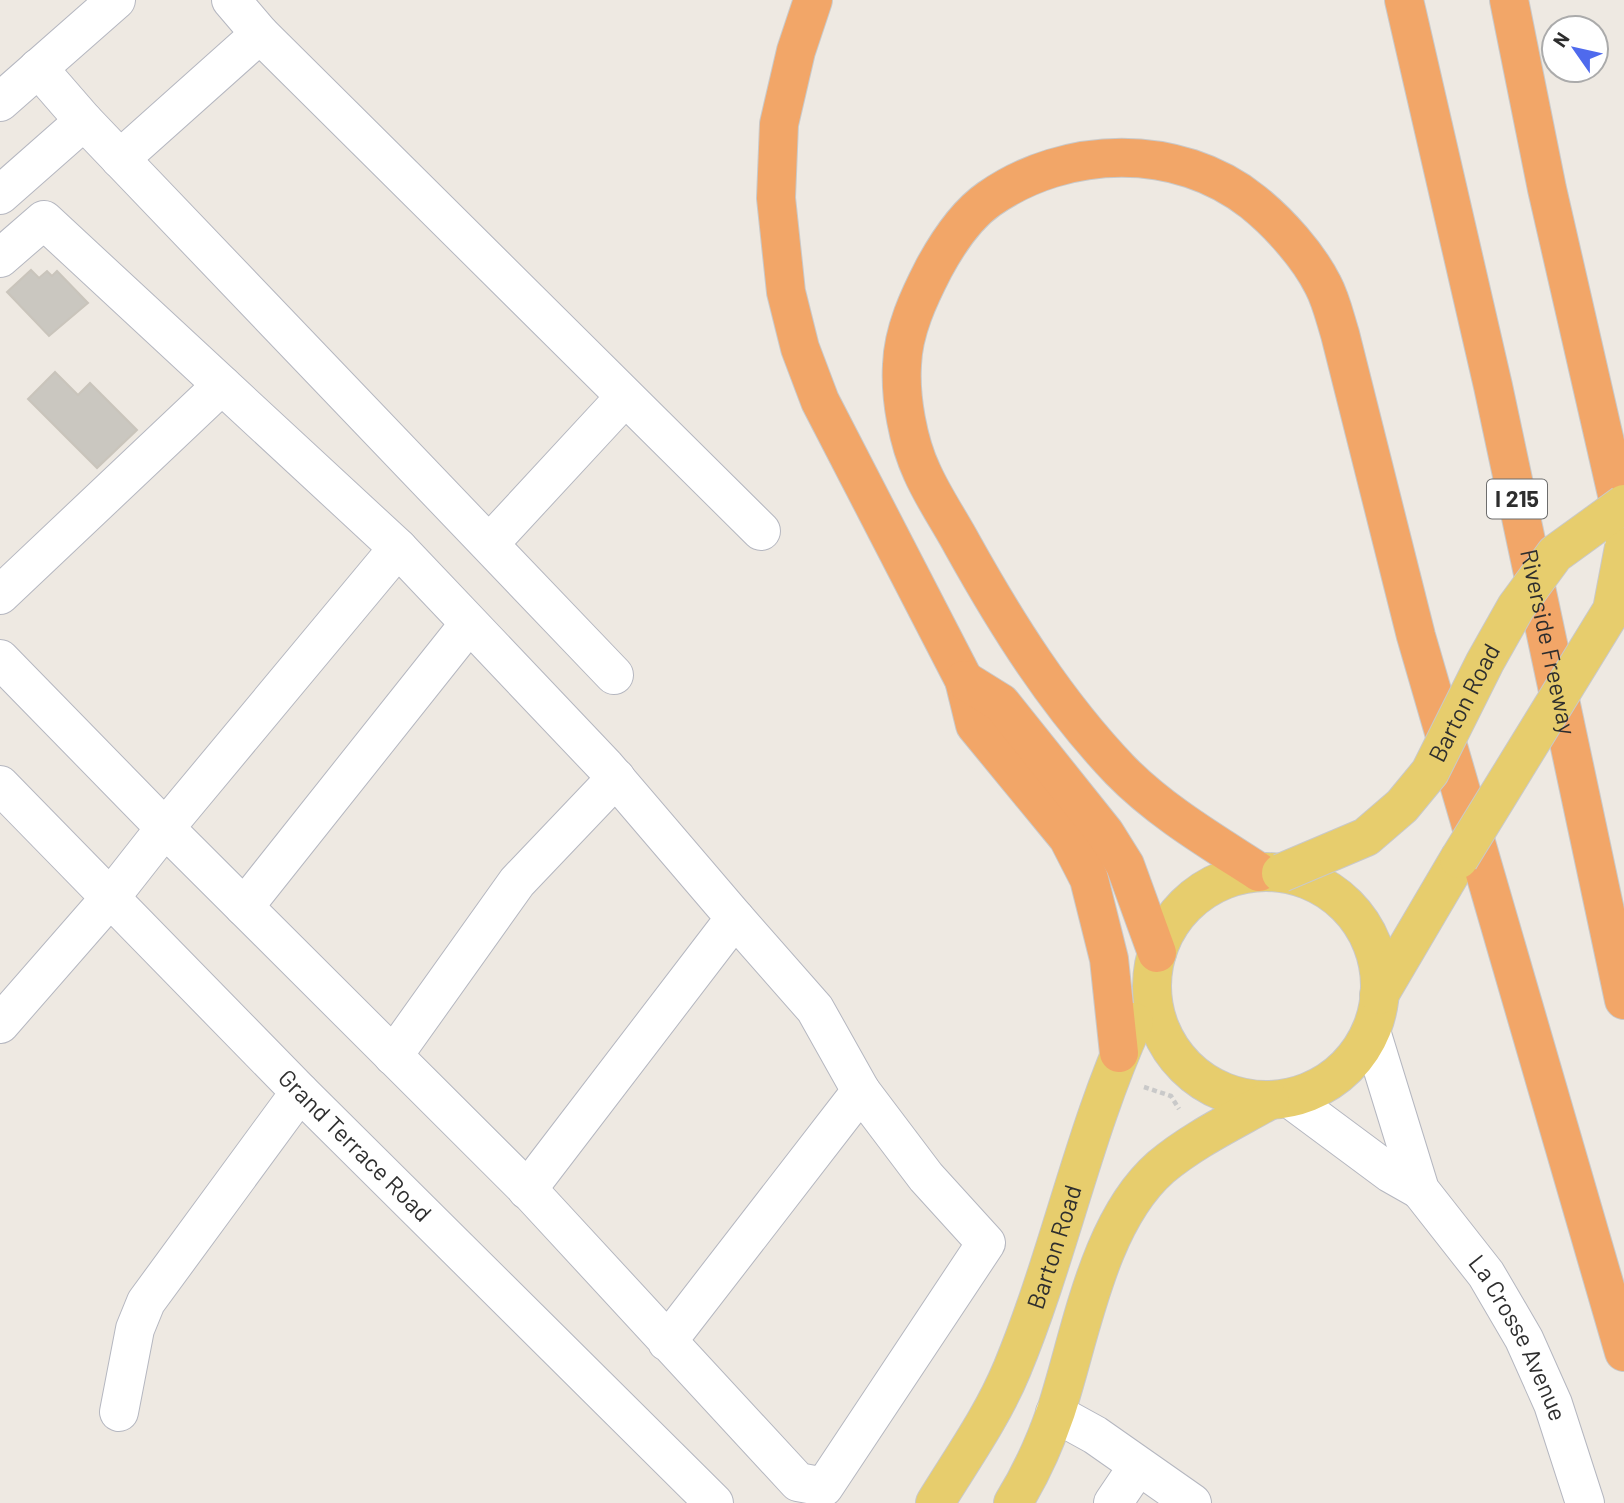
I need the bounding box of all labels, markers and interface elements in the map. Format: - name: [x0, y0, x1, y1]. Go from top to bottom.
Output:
- north arrow: [1540, 14, 1610, 84]
- text: N: [1547, 28, 1574, 51]
- road number: I 215: [1487, 480, 1547, 519]
- street label: Riverside Freeway: [1515, 546, 1583, 737]
- street label: Barton Road: [1421, 638, 1505, 766]
- street label: Grand Terrace Road: [273, 1063, 438, 1227]
- street label: Barton Road: [1020, 1181, 1087, 1312]
- street label: La Crosse Avenue: [1463, 1248, 1574, 1424]

